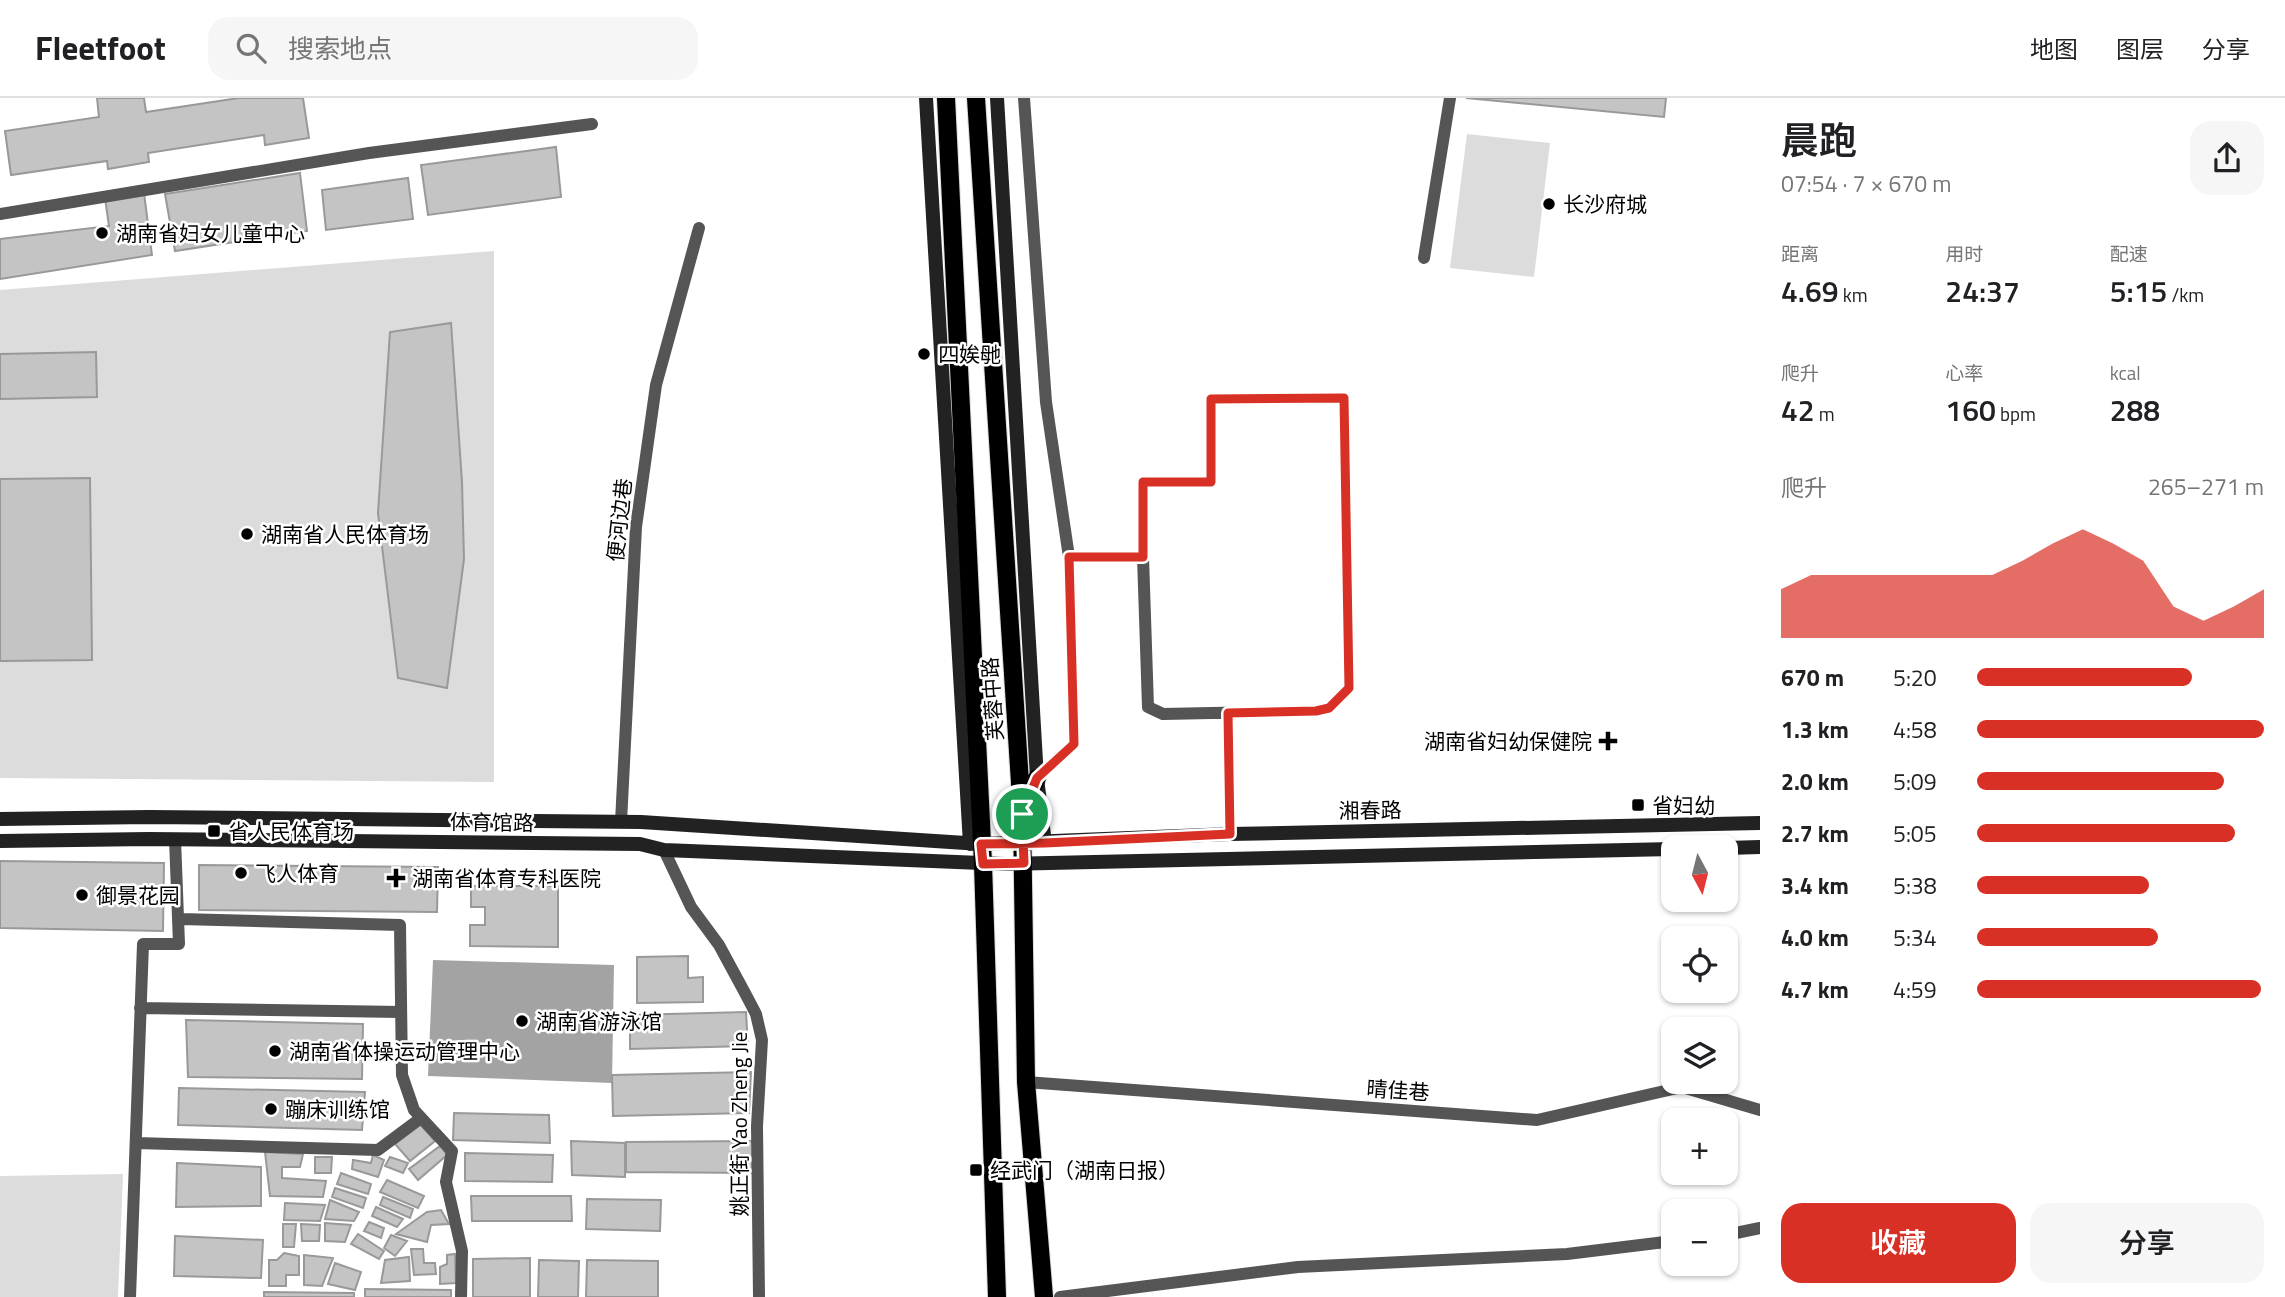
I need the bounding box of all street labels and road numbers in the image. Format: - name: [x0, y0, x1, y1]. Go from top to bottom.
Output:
- street label: 便河边巷: [599, 477, 639, 563]
- street label: 芙蓉中路: [973, 656, 1011, 742]
- street label: 湘春路: [1338, 793, 1402, 827]
- street label: 体育馆路: [450, 805, 534, 839]
- street label: 姚正街 Yao Zheng Jie: [723, 1032, 755, 1216]
- street label: 晴佳巷: [1365, 1072, 1431, 1108]

